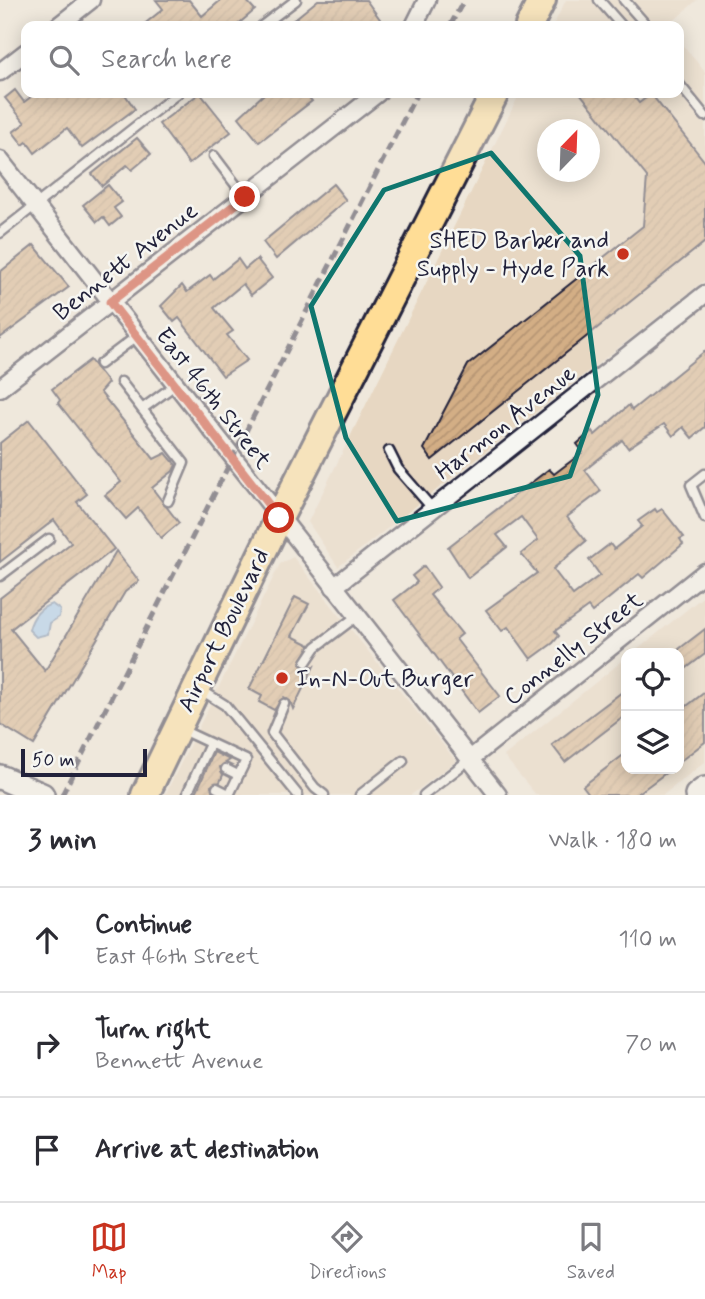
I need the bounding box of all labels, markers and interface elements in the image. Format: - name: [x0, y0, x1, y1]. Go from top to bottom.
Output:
- search box: [21, 21, 684, 98]
- icon: search: [45, 41, 83, 79]
- text: Search here: [101, 43, 232, 77]
- north arrow: [537, 119, 600, 182]
- route end: [229, 181, 260, 212]
- street label: Bennett Avenue: [47, 196, 205, 329]
- place label: SHED Barber and Supply - Hyde Park: [417, 226, 609, 285]
- marker: SHED Barber and Supply - Hyde Park: [615, 246, 631, 262]
- street label: East 46th Street: [148, 322, 278, 476]
- street label: Harmon Avenue: [429, 359, 583, 488]
- route start: [263, 502, 294, 533]
- street label: Airport Boulevard: [171, 544, 277, 718]
- street label: Connelly Street: [498, 585, 650, 713]
- map controls: [621, 648, 684, 774]
- button: locate: [621, 648, 684, 711]
- place label: In-N-Out Burger: [296, 664, 474, 695]
- marker: In-N-Out Burger: [274, 670, 290, 686]
- button: layers: [621, 711, 684, 774]
- scale bar: [21, 746, 147, 778]
- text: 50 m: [32, 748, 75, 773]
- text: 3 min: [28, 821, 97, 860]
- text: Walk · 180 m: [548, 826, 677, 856]
- text: Continue: [95, 908, 192, 942]
- icon: ahead: [28, 921, 66, 959]
- text: 110 m: [618, 925, 677, 955]
- text: East 46th Street: [95, 942, 259, 972]
- text: Turn right: [95, 1013, 211, 1047]
- icon: right: [28, 1026, 66, 1064]
- text: 70 m: [625, 1030, 677, 1060]
- text: Bennett Avenue: [95, 1047, 263, 1077]
- icon: arrive: [28, 1131, 66, 1169]
- text: Arrive at destination: [95, 1133, 319, 1167]
- tab: Map: [90, 1218, 128, 1285]
- tab: Directions: [308, 1218, 387, 1285]
- tab: Saved: [567, 1218, 615, 1285]

